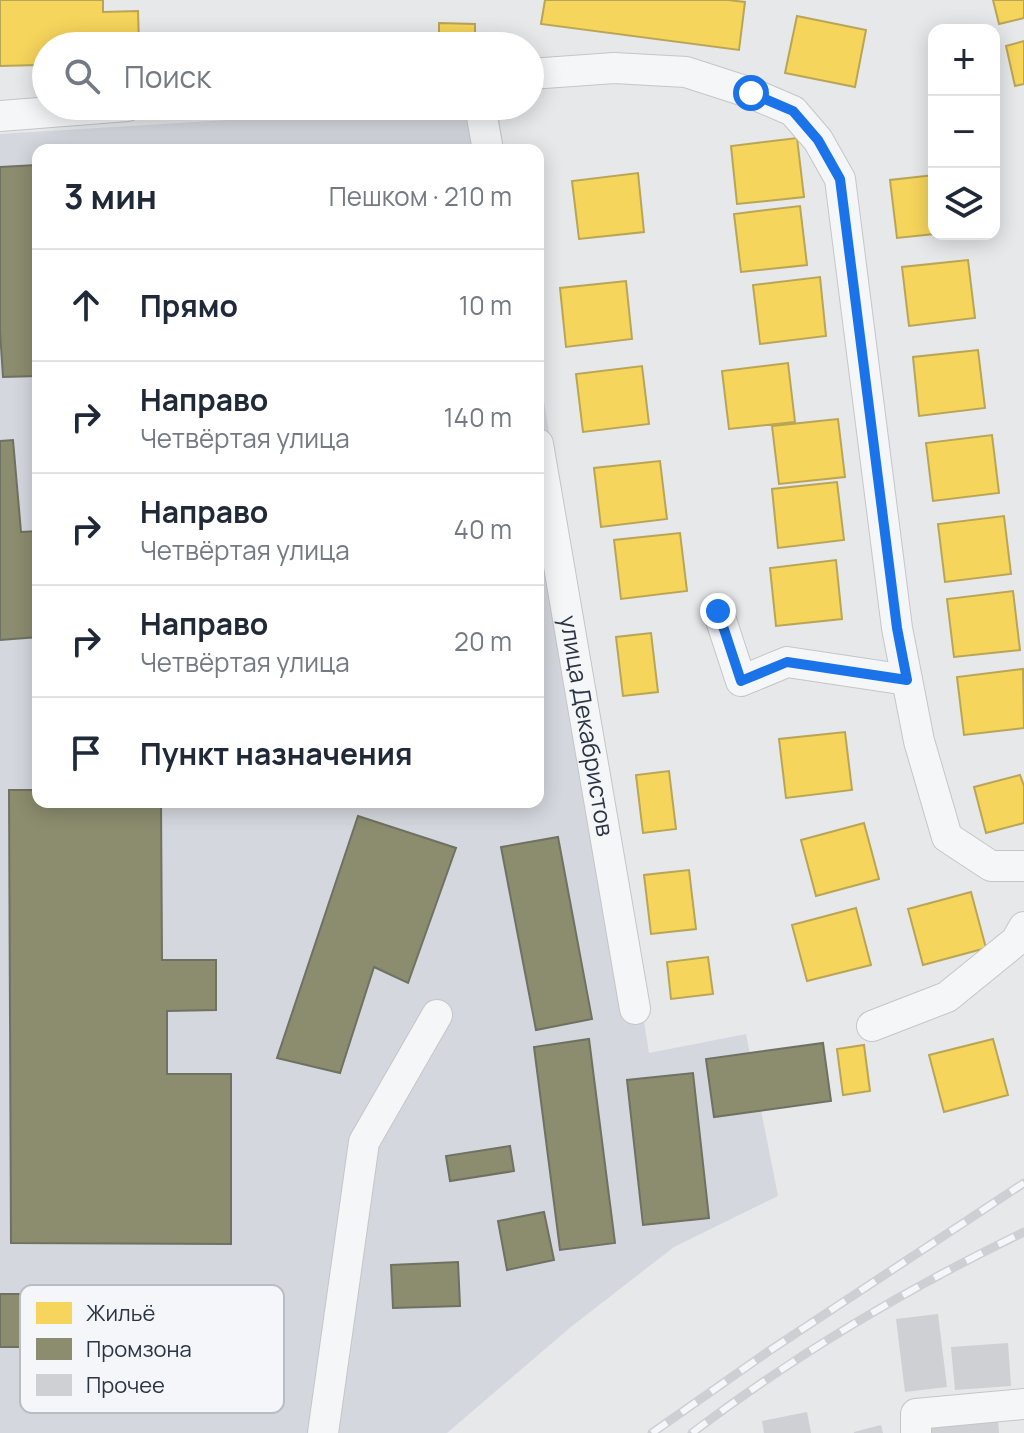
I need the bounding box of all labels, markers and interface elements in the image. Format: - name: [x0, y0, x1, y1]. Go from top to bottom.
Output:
- map controls: [928, 24, 1000, 240]
- button: +: [928, 24, 1000, 96]
- search box: [32, 32, 544, 120]
- icon: search: [60, 54, 104, 98]
- text: Поиск: [124, 56, 211, 97]
- route start: [733, 75, 769, 111]
- button: −: [928, 96, 1000, 168]
- button: layers: [928, 168, 1000, 240]
- text: 3 мин: [64, 173, 157, 219]
- text: Пешком · 210 m: [329, 178, 512, 214]
- icon: ahead: [64, 283, 108, 327]
- text: Прямо: [140, 285, 238, 326]
- text: 10 m: [459, 287, 512, 323]
- text: Направо: [140, 379, 268, 420]
- icon: right: [64, 395, 108, 439]
- text: 140 m: [443, 399, 512, 435]
- text: Четвёртая улица: [140, 420, 350, 456]
- text: Направо: [140, 491, 268, 532]
- icon: right: [64, 507, 108, 551]
- text: 40 m: [454, 511, 512, 547]
- text: Четвёртая улица: [140, 532, 350, 568]
- route end: [700, 593, 736, 629]
- text: Направо: [140, 603, 268, 644]
- street label: улица Декабристов: [553, 613, 623, 839]
- icon: right: [64, 619, 108, 663]
- text: 20 m: [454, 623, 512, 659]
- text: Четвёртая улица: [140, 644, 350, 680]
- icon: arrive: [64, 731, 108, 775]
- text: Пункт назначения: [140, 733, 413, 774]
- legend: [20, 1285, 284, 1413]
- text: Жильё: [86, 1298, 156, 1328]
- text: Промзона: [86, 1334, 192, 1364]
- text: Прочее: [86, 1370, 165, 1400]

